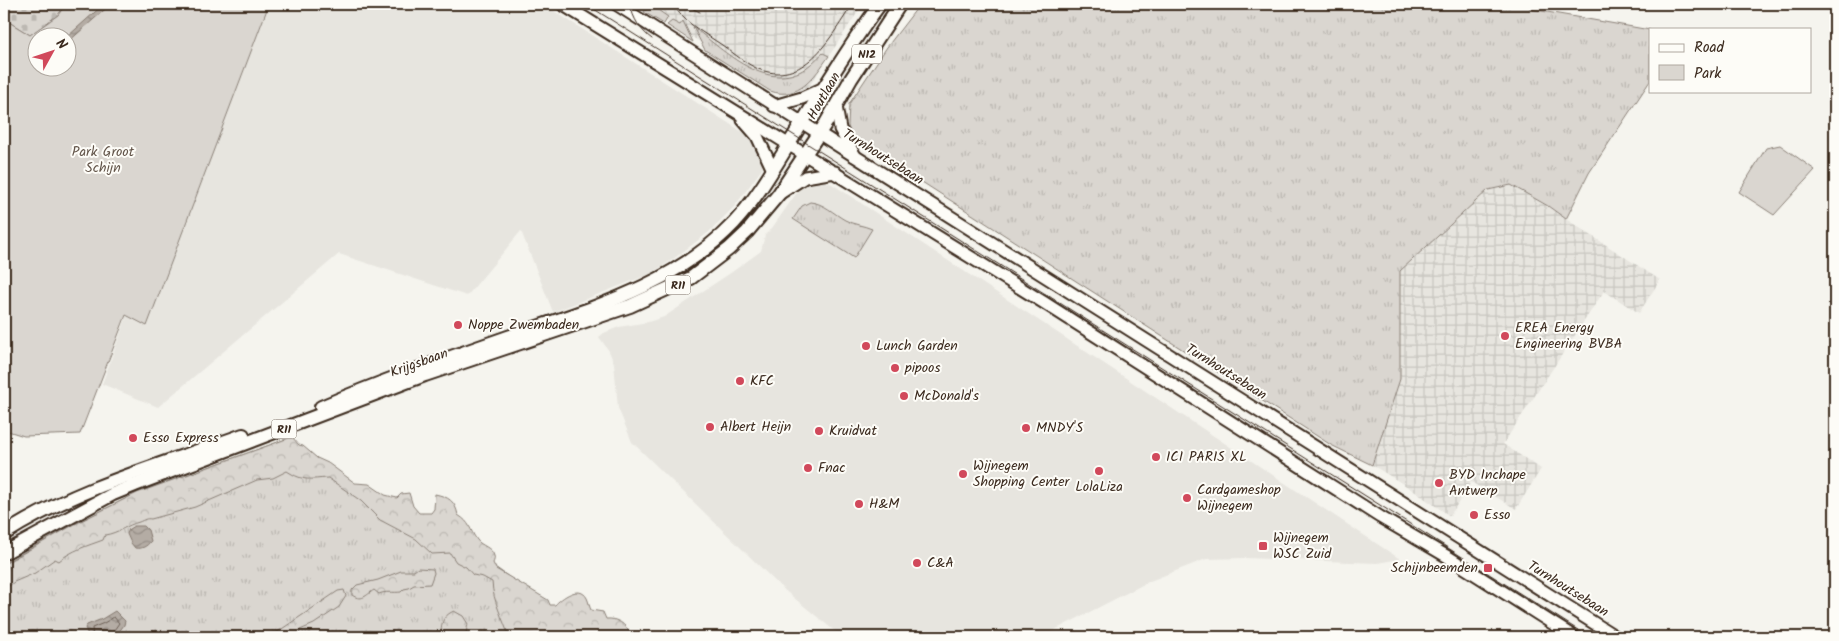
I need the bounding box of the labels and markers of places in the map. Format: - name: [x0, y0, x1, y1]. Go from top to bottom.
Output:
- place label: Noppe Zwembaden: [468, 314, 579, 336]
- place label: EREA Energy Engineering BVBA: [1515, 317, 1622, 355]
- marker: Noppe Zwembaden: [452, 319, 464, 331]
- marker: EREA Energy Engineering BVBA: [1499, 330, 1511, 342]
- place label: Lunch Garden: [876, 335, 958, 357]
- marker: Lunch Garden: [860, 340, 872, 352]
- place label: pipoos: [904, 357, 940, 379]
- marker: pipoos: [889, 362, 901, 374]
- place label: KFC: [750, 370, 774, 392]
- marker: KFC: [734, 375, 746, 387]
- place label: McDonald's: [914, 385, 979, 407]
- marker: McDonald's: [898, 390, 910, 402]
- place label: Albert Heijn: [720, 416, 791, 438]
- place label: MNDY'S: [1036, 417, 1084, 439]
- place label: Kruidvat: [829, 420, 877, 442]
- marker: Albert Heijn: [704, 421, 716, 433]
- marker: MNDY'S: [1020, 422, 1032, 434]
- marker: Kruidvat: [813, 425, 825, 437]
- place label: Esso Express: [143, 427, 219, 449]
- marker: Esso Express: [127, 432, 139, 444]
- place label: ICI PARIS XL: [1166, 446, 1247, 468]
- marker: ICI PARIS XL: [1150, 451, 1162, 463]
- place label: Wijnegem Shopping Center: [973, 455, 1071, 493]
- place label: Fnac: [818, 457, 846, 479]
- marker: Fnac: [802, 462, 814, 474]
- place label: BYD Inchape Antwerp: [1449, 464, 1526, 502]
- marker: LolaLiza: [1093, 465, 1105, 477]
- marker: Wijnegem Shopping Center: [957, 468, 969, 480]
- place label: LolaLiza: [1075, 476, 1123, 498]
- marker: BYD Inchape Antwerp: [1433, 477, 1445, 489]
- place label: Cardgameshop Wijnegem: [1197, 479, 1281, 517]
- marker: Cardgameshop Wijnegem: [1181, 492, 1193, 504]
- place label: H&M: [869, 493, 899, 515]
- marker: H&M: [853, 498, 865, 510]
- place label: Esso: [1484, 504, 1510, 526]
- marker: Esso: [1468, 509, 1480, 521]
- place label: Wijnegem WSC Zuid: [1273, 527, 1332, 565]
- marker: Wijnegem WSC Zuid: [1257, 540, 1269, 552]
- place label: C&A: [927, 552, 954, 574]
- marker: C&A: [911, 557, 923, 569]
- place label: Schijnbeemden: [1391, 557, 1478, 579]
- marker: Schijnbeemden: [1482, 562, 1494, 574]

